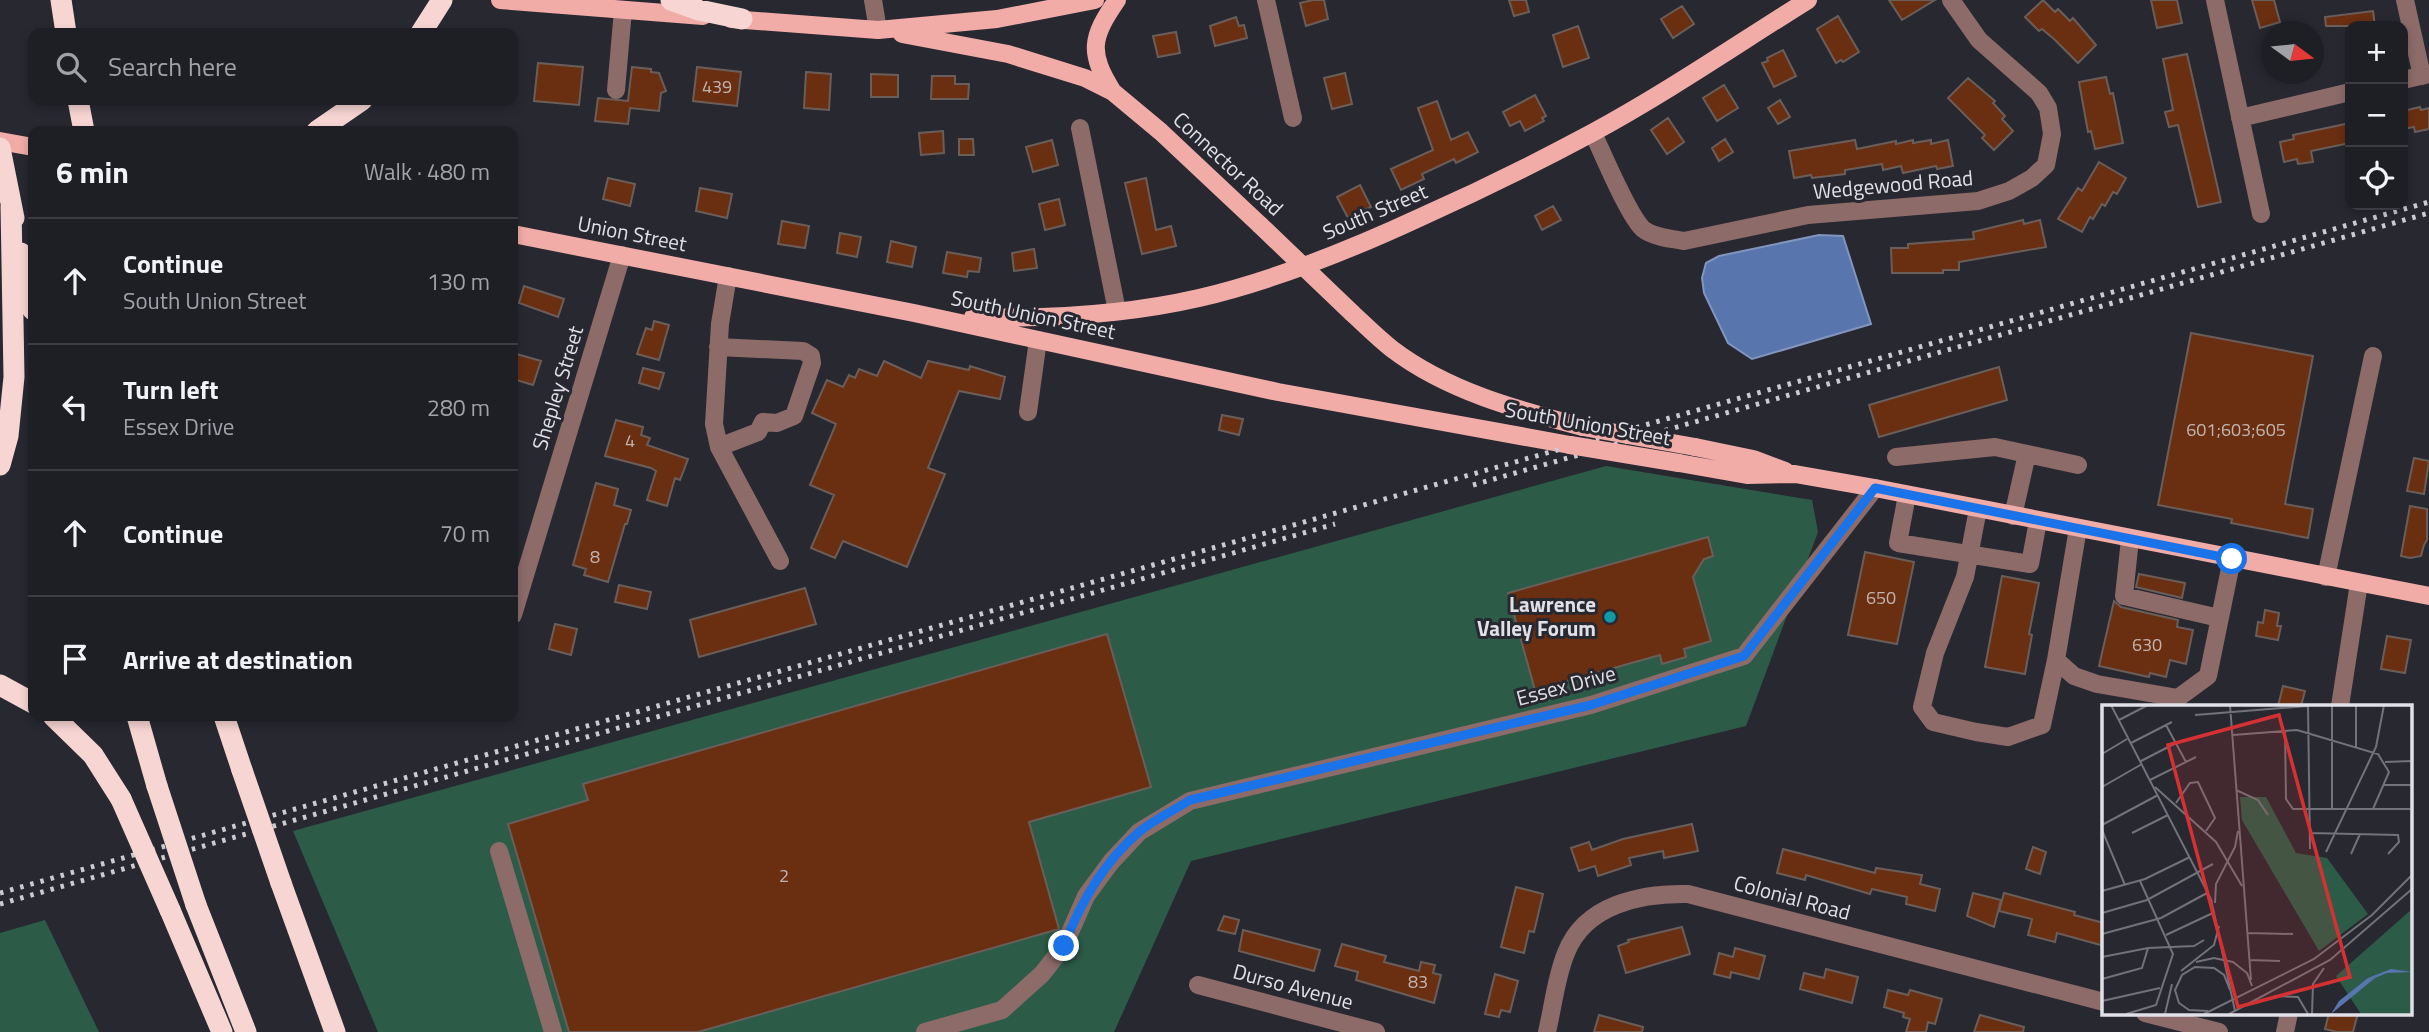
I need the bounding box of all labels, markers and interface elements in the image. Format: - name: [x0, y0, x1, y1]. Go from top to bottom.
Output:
- north arrow: [2261, 21, 2324, 84]
- map controls: [2345, 21, 2408, 210]
- button: +: [2345, 21, 2408, 84]
- search box: [28, 28, 518, 105]
- text: Search here: [108, 47, 237, 86]
- icon: search: [52, 48, 90, 86]
- house number: 439: [702, 73, 732, 100]
- button: −: [2345, 84, 2408, 147]
- street label: Connector Road: [1166, 104, 1291, 223]
- button: locate: [2345, 147, 2408, 210]
- text: 6 min: [56, 149, 129, 195]
- text: Walk · 480 m: [364, 154, 490, 189]
- street label: Wedgewood Road: [1812, 161, 1974, 207]
- street label: South Street: [1317, 174, 1433, 247]
- street label: Union Street: [575, 207, 690, 259]
- text: Continue: [123, 244, 223, 283]
- icon: ahead: [56, 262, 94, 300]
- text: 130 m: [427, 264, 490, 299]
- street label: South Union Street: [948, 281, 1119, 347]
- text: South Union Street: [123, 283, 306, 318]
- street label: Shepley Street: [523, 321, 591, 454]
- text: Turn left: [123, 370, 218, 409]
- icon: left: [56, 388, 94, 426]
- text: 280 m: [427, 390, 490, 425]
- street label: South Union Street: [1503, 393, 1674, 453]
- text: Essex Drive: [123, 409, 234, 444]
- house number: 601;603;605: [2186, 416, 2286, 443]
- house number: 4: [625, 427, 635, 454]
- icon: ahead: [56, 514, 94, 552]
- text: Continue: [123, 514, 223, 553]
- text: 70 m: [440, 516, 490, 551]
- house number: 8: [590, 543, 600, 570]
- route start: [2216, 543, 2247, 574]
- house number: 650: [1866, 584, 1896, 611]
- place label: Lawrence Valley Forum: [1477, 588, 1596, 644]
- marker: Lawrence Valley Forum: [1602, 609, 1618, 625]
- house number: 630: [2132, 631, 2162, 658]
- icon: arrive: [56, 640, 94, 678]
- text: Arrive at destination: [123, 640, 353, 679]
- street label: Essex Drive: [1512, 656, 1619, 714]
- inset map: [2102, 705, 2412, 1014]
- house number: 2: [779, 862, 789, 889]
- street label: Colonial Road: [1730, 866, 1854, 928]
- route end: [1048, 930, 1079, 961]
- street label: Durso Avenue: [1230, 955, 1357, 1017]
- house number: 83: [1408, 968, 1428, 995]

